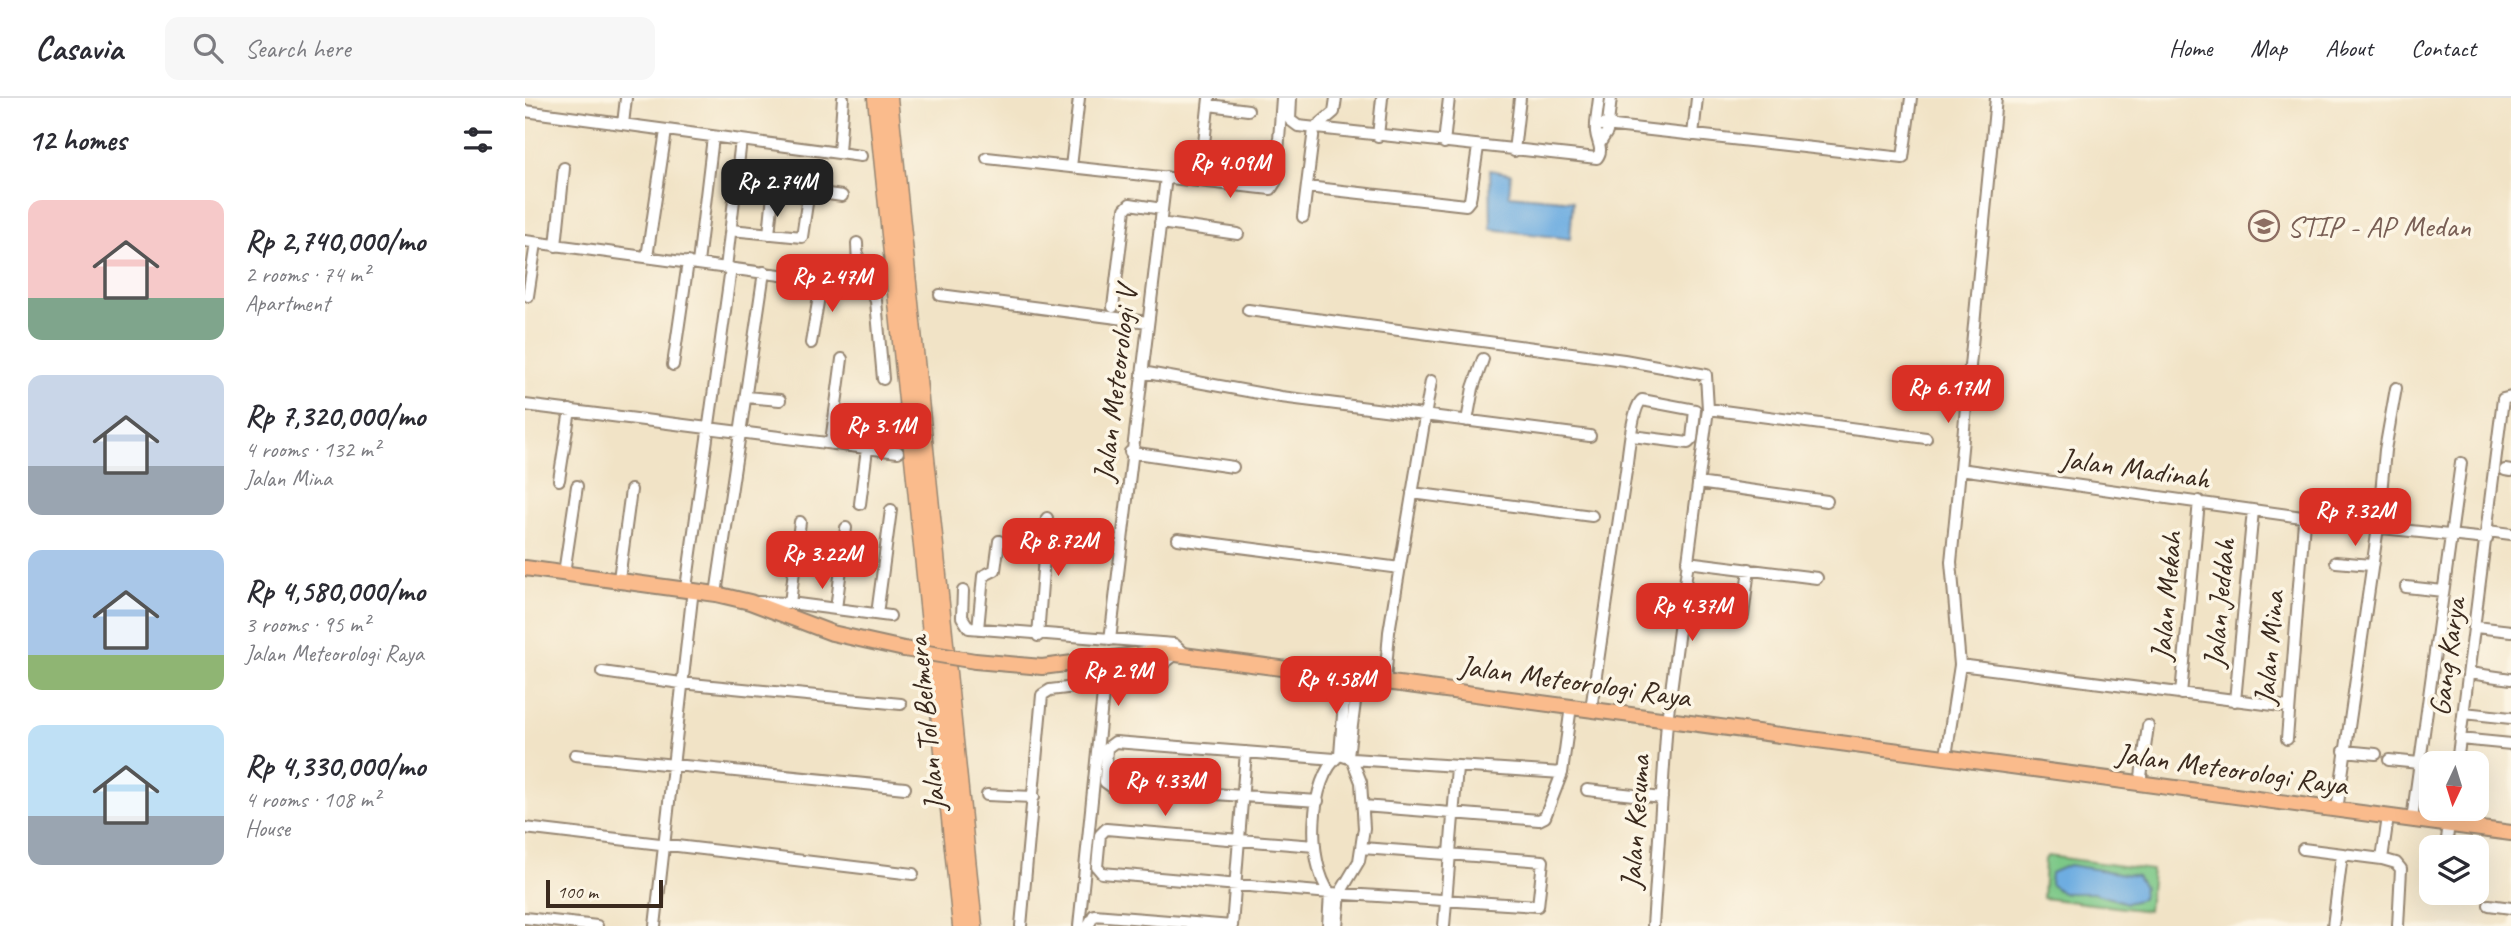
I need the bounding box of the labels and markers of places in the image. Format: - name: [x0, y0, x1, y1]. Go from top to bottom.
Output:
- pin: Rp 4.09M: [1158, 140, 1302, 200]
- pin: Rp 2.74M: [705, 159, 849, 219]
- place label: STIP - AP Medan: [2287, 207, 2471, 245]
- school or university icon: STIP - AP Medan: [2247, 209, 2281, 243]
- pin: Rp 2.47M: [760, 254, 904, 314]
- pin: Rp 6.17M: [1876, 366, 2020, 425]
- pin: Rp 3.1M: [816, 404, 946, 463]
- pin: Rp 7.32M: [2283, 489, 2427, 548]
- pin: Rp 8.72M: [986, 518, 1130, 578]
- pin: Rp 3.22M: [750, 532, 894, 591]
- pin: Rp 4.37M: [1620, 584, 1764, 643]
- pin: Rp 2.9M: [1053, 648, 1183, 708]
- pin: Rp 4.58M: [1264, 656, 1408, 716]
- pin: Rp 4.33M: [1093, 758, 1237, 818]

